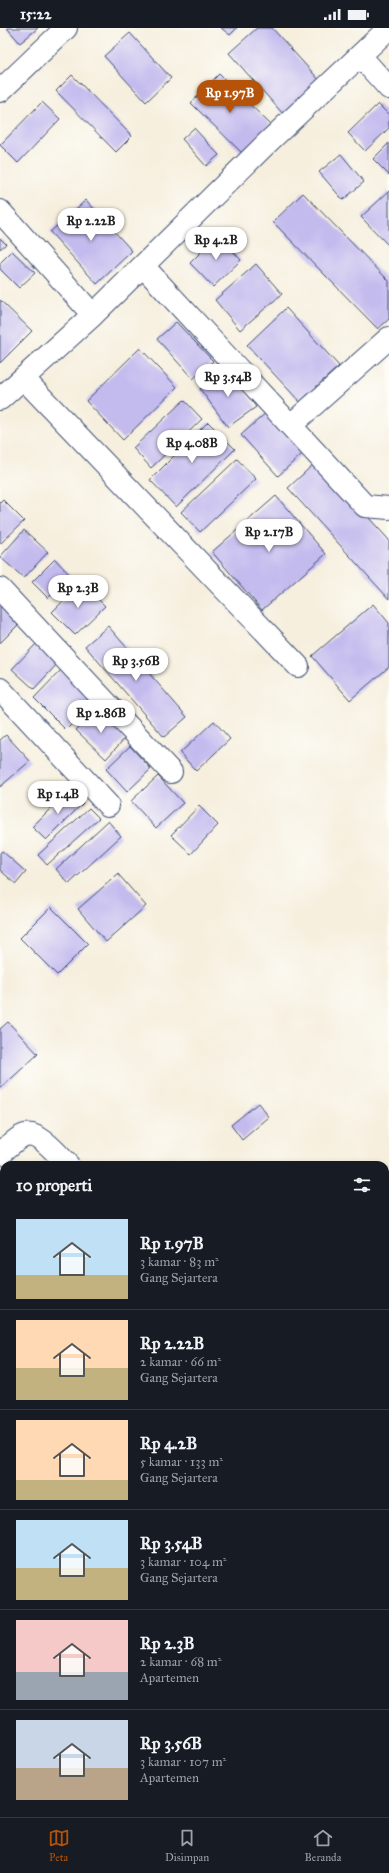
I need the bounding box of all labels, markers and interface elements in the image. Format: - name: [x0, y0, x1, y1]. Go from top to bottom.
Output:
- text: 15:22: [20, 5, 51, 23]
- pin: Rp 1.97B: [189, 80, 271, 114]
- text: Rp 1.97B: [206, 85, 254, 101]
- pin: Rp 2.22B: [50, 208, 132, 242]
- text: Rp 2.22B: [66, 213, 116, 229]
- pin: Rp 4.2B: [179, 227, 253, 261]
- text: Rp 4.2B: [194, 232, 238, 248]
- pin: Rp 3.54B: [187, 364, 269, 398]
- text: Rp 3.54B: [204, 369, 252, 385]
- pin: Rp 4.08B: [151, 430, 233, 464]
- text: Rp 4.08B: [166, 435, 218, 451]
- pin: Rp 2.17B: [228, 519, 310, 553]
- text: Rp 2.17B: [245, 524, 293, 540]
- pin: Rp 2.3B: [41, 575, 115, 609]
- text: Rp 2.3B: [57, 580, 99, 596]
- pin: Rp 3.56B: [95, 648, 177, 682]
- text: Rp 3.56B: [112, 653, 160, 669]
- pin: Rp 2.86B: [60, 700, 142, 734]
- text: Rp 2.86B: [76, 705, 126, 721]
- pin: Rp 1.4B: [21, 781, 95, 815]
- text: Rp 1.4B: [37, 786, 79, 802]
- icon: filters: [351, 1174, 373, 1196]
- text: 10 properti: [16, 1175, 92, 1196]
- text: Rp 1.97B: [140, 1233, 204, 1254]
- icon: home: [48, 1235, 96, 1283]
- text: 3 kamar · 83 m²: [140, 1254, 219, 1270]
- text: Gang Sejartera: [140, 1270, 218, 1286]
- text: Rp 2.22B: [140, 1333, 204, 1354]
- icon: home: [48, 1336, 96, 1384]
- text: 2 kamar · 66 m²: [140, 1354, 221, 1370]
- text: Gang Sejartera: [140, 1370, 218, 1386]
- text: Rp 4.2B: [140, 1433, 197, 1454]
- icon: home: [48, 1436, 96, 1484]
- text: 5 kamar · 133 m²: [140, 1454, 223, 1470]
- text: Gang Sejartera: [140, 1470, 218, 1486]
- text: Rp 3.54B: [140, 1533, 202, 1554]
- icon: home: [48, 1536, 96, 1584]
- text: 3 kamar · 104 m²: [140, 1554, 227, 1570]
- text: Gang Sejartera: [140, 1570, 218, 1586]
- text: Rp 2.3B: [140, 1633, 194, 1654]
- icon: home: [48, 1636, 96, 1684]
- text: 2 kamar · 68 m²: [140, 1654, 222, 1670]
- text: Apartemen: [140, 1670, 199, 1686]
- text: Rp 3.56B: [140, 1733, 202, 1754]
- icon: home: [48, 1736, 96, 1784]
- text: 3 kamar · 107 m²: [140, 1754, 226, 1770]
- text: Apartemen: [140, 1770, 199, 1786]
- tab: Peta: [48, 1827, 70, 1864]
- tab: Disimpan: [165, 1827, 209, 1864]
- tab: Beranda: [305, 1827, 341, 1864]

